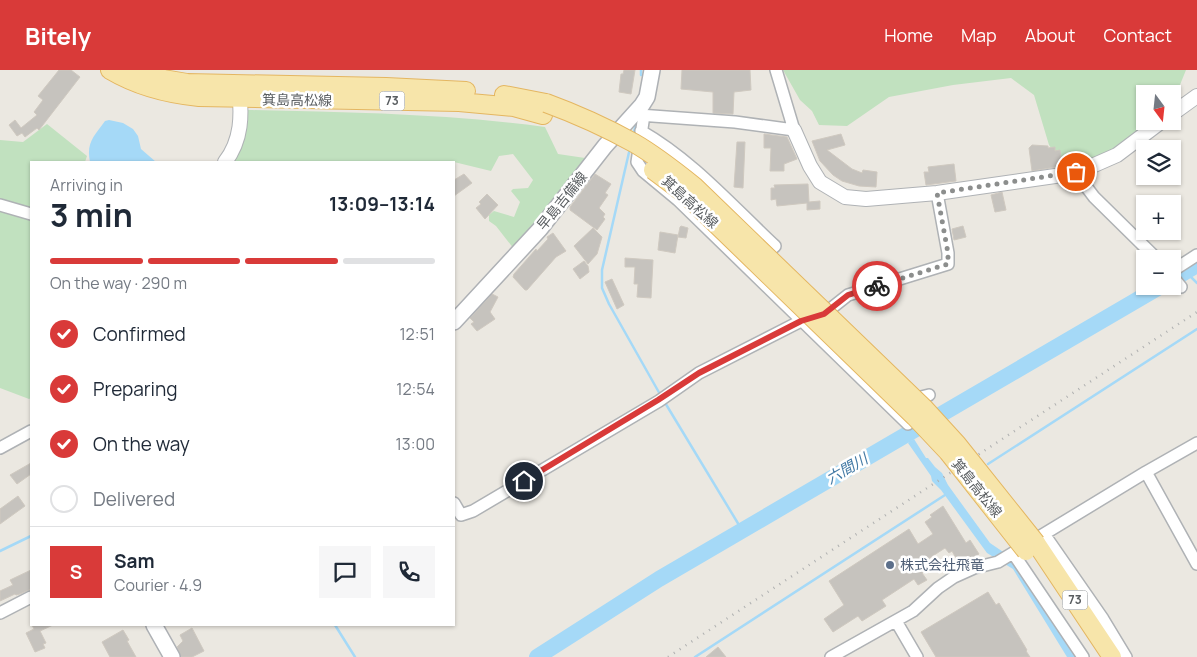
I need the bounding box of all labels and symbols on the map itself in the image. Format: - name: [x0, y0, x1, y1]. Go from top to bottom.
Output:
- north arrow: [1136, 85, 1181, 130]
- street label: 箕島高松線: [262, 89, 332, 110]
- road number: 73: [380, 92, 404, 110]
- pin: [1055, 151, 1097, 193]
- street label: 早島吉備線: [532, 168, 591, 234]
- street label: 箕島高松線: [658, 171, 723, 232]
- courier: [852, 261, 902, 311]
- water label: 六間川: [822, 447, 873, 489]
- street label: 箕島高松線: [948, 455, 1007, 521]
- pin: [503, 460, 545, 502]
- place label: 株式会社飛竜: [900, 555, 984, 574]
- marker: 株式会社飛竜: [884, 559, 896, 571]
- road number: 73: [1062, 590, 1088, 610]

